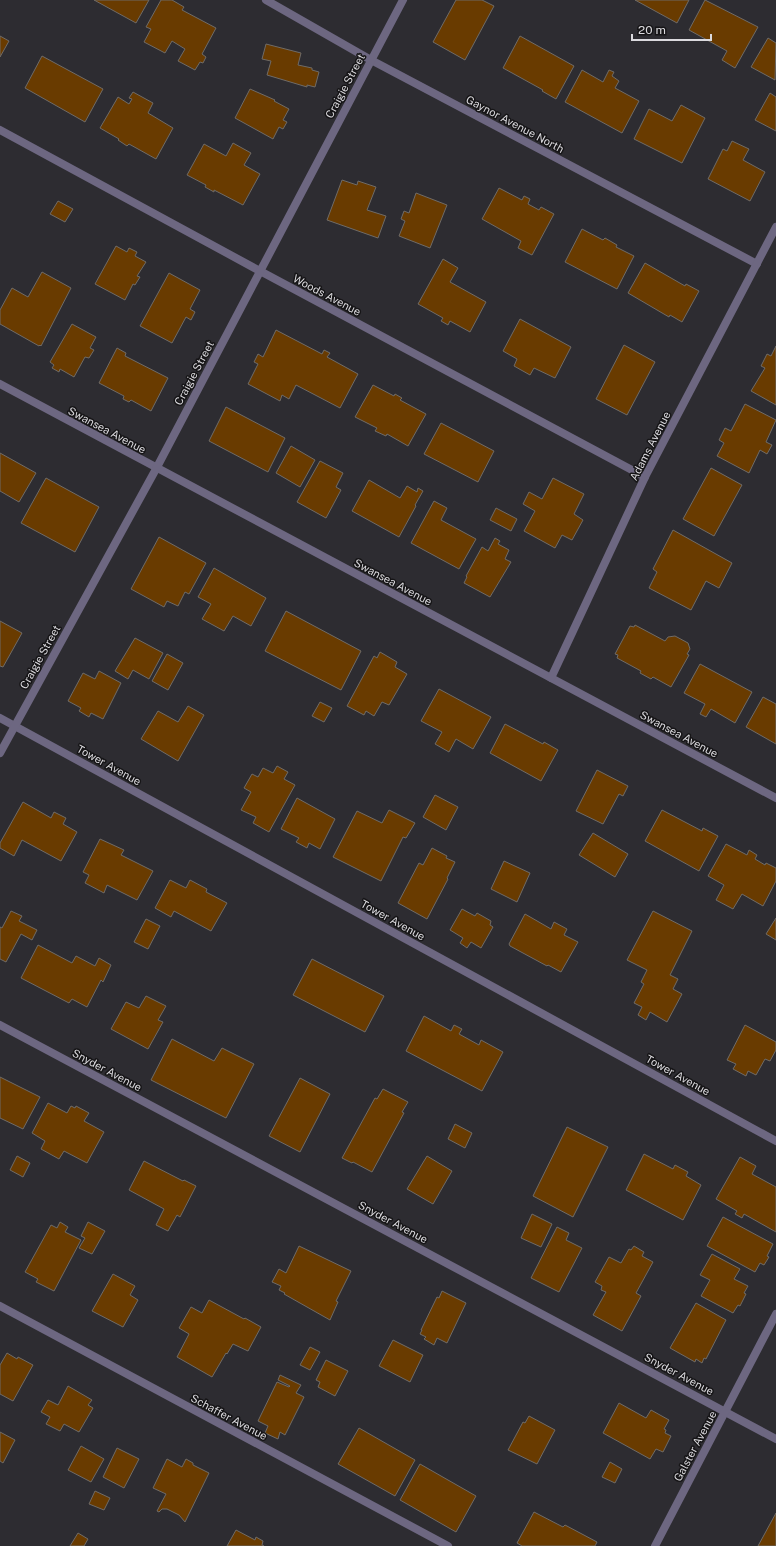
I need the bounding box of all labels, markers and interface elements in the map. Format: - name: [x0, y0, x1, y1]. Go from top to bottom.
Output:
- scale bar: [632, 16, 711, 42]
- text: 20 m: [638, 23, 666, 37]
- street label: Craigie Street: [323, 52, 367, 120]
- street label: Gaynor Avenue North: [464, 93, 566, 155]
- street label: Woods Avenue: [291, 272, 363, 318]
- street label: Craigie Street: [172, 339, 216, 407]
- street label: Swansea Avenue: [66, 404, 148, 456]
- street label: Adams Avenue: [627, 410, 673, 482]
- street label: Swansea Avenue: [352, 556, 434, 608]
- street label: Craigie Street: [18, 623, 62, 691]
- street label: Swansea Avenue: [638, 708, 720, 760]
- street label: Tower Avenue: [75, 742, 143, 788]
- street label: Tower Avenue: [359, 897, 427, 943]
- street label: Snyder Avenue: [70, 1047, 144, 1093]
- street label: Tower Avenue: [644, 1052, 712, 1098]
- street label: Snyder Avenue: [356, 1199, 430, 1245]
- street label: Snyder Avenue: [642, 1351, 716, 1397]
- street label: Schaffer Avenue: [189, 1392, 269, 1442]
- street label: Galster Avenue: [671, 1409, 719, 1483]

